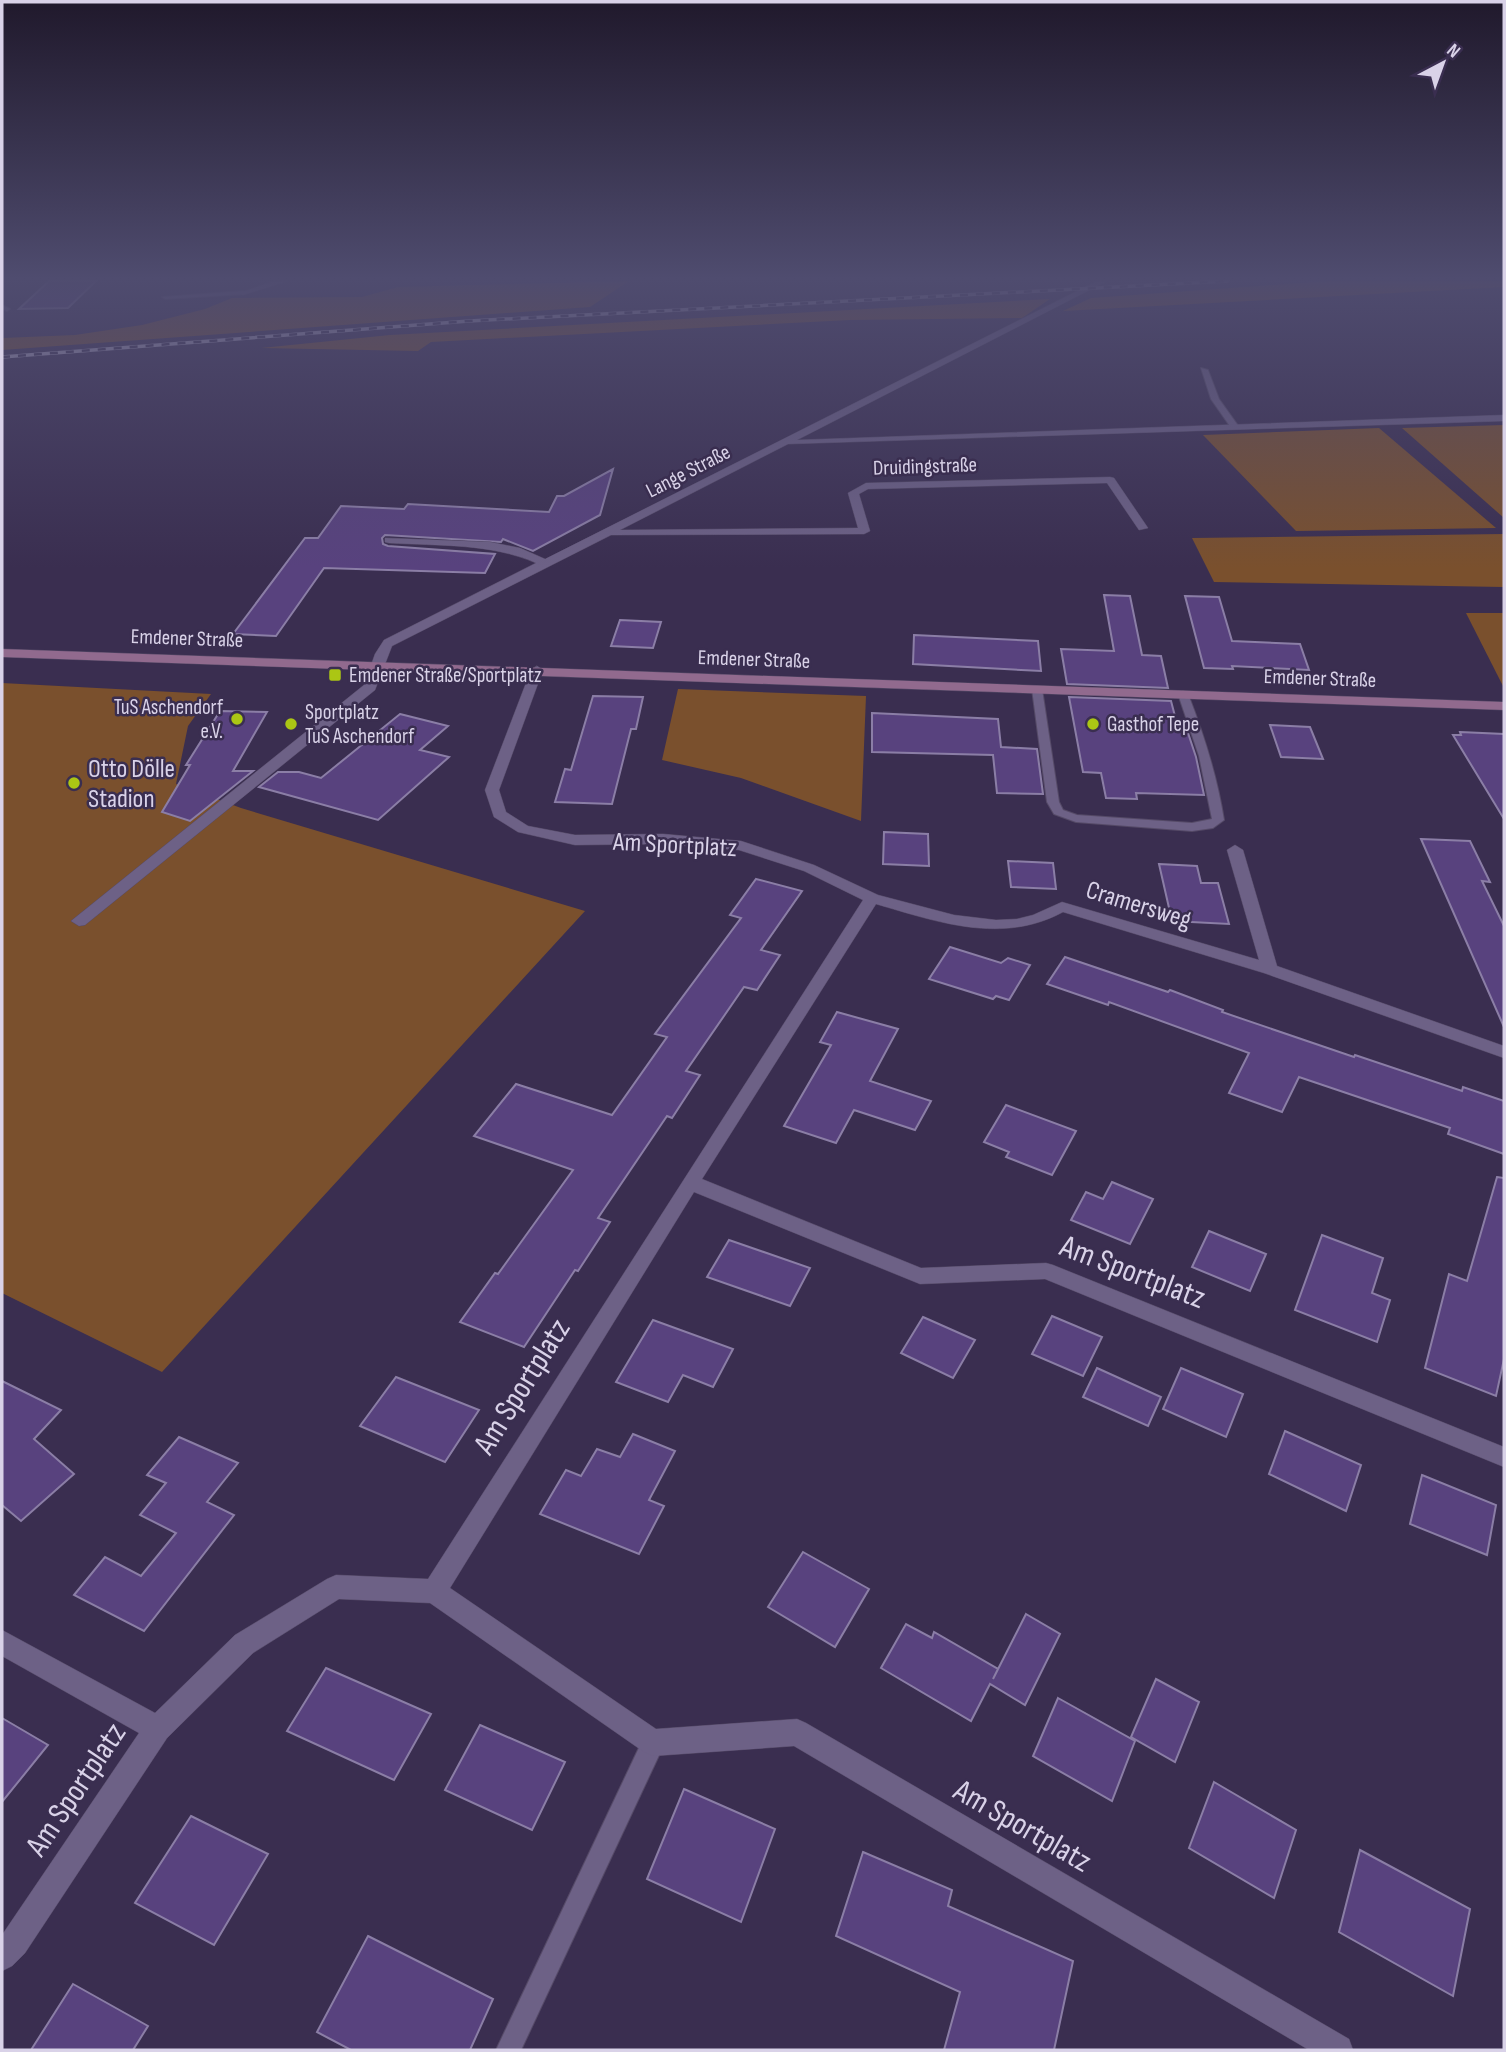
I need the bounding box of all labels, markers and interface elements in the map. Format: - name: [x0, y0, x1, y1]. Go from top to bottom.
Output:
- north arrow: [1408, 28, 1478, 98]
- text: N: [1442, 39, 1465, 63]
- street label: Lange Straße: [642, 440, 735, 503]
- street label: Druidingstraße: [873, 452, 977, 481]
- street label: Emdener Straße: [130, 624, 244, 653]
- street label: Emdener Straße: [697, 645, 811, 674]
- place label: Emdener Straße/Sportplatz: [349, 663, 542, 688]
- street label: Emdener Straße: [1263, 664, 1377, 693]
- marker: Emdener Straße/Sportplatz: [327, 667, 343, 683]
- place label: TuS Aschendorf e.V.: [114, 695, 224, 744]
- place label: Sportplatz TuS Aschendorf: [305, 700, 415, 749]
- marker: TuS Aschendorf e.V.: [229, 711, 245, 727]
- place label: Gasthof Tepe: [1107, 712, 1199, 737]
- marker: Sportplatz TuS Aschendorf: [283, 716, 299, 732]
- marker: Gasthof Tepe: [1085, 716, 1101, 732]
- place label: Otto Dölle Stadion: [88, 754, 175, 815]
- marker: Otto Dölle Stadion: [66, 775, 82, 791]
- street label: Am Sportplatz: [611, 827, 738, 864]
- street label: Cramersweg: [1082, 875, 1195, 936]
- street label: Am Sportplatz: [1053, 1227, 1211, 1318]
- street label: Am Sportplatz: [465, 1312, 579, 1463]
- street label: Am Sportplatz: [17, 1716, 135, 1865]
- street label: Am Sportplatz: [946, 1771, 1098, 1881]

